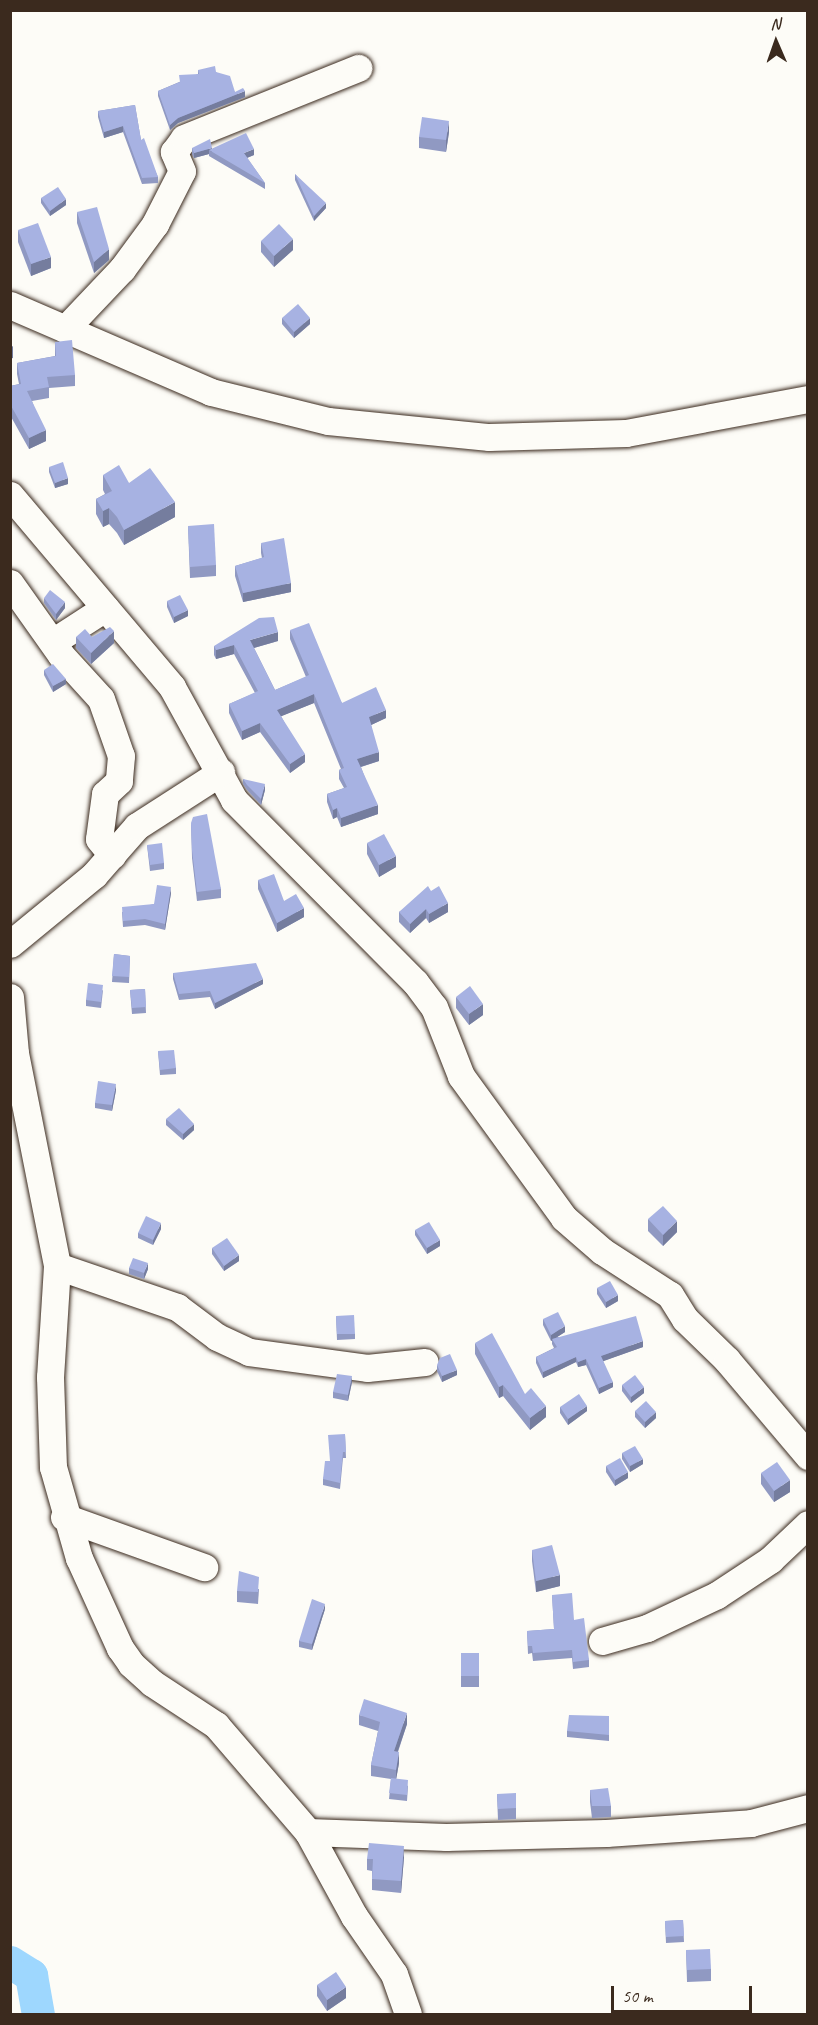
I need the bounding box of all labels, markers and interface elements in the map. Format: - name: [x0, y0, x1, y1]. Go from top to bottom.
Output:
- north arrow: [746, 12, 806, 72]
- text: N: [770, 14, 781, 34]
- scale bar: [614, 1974, 755, 2012]
- text: 50 m: [622, 1985, 653, 2007]

